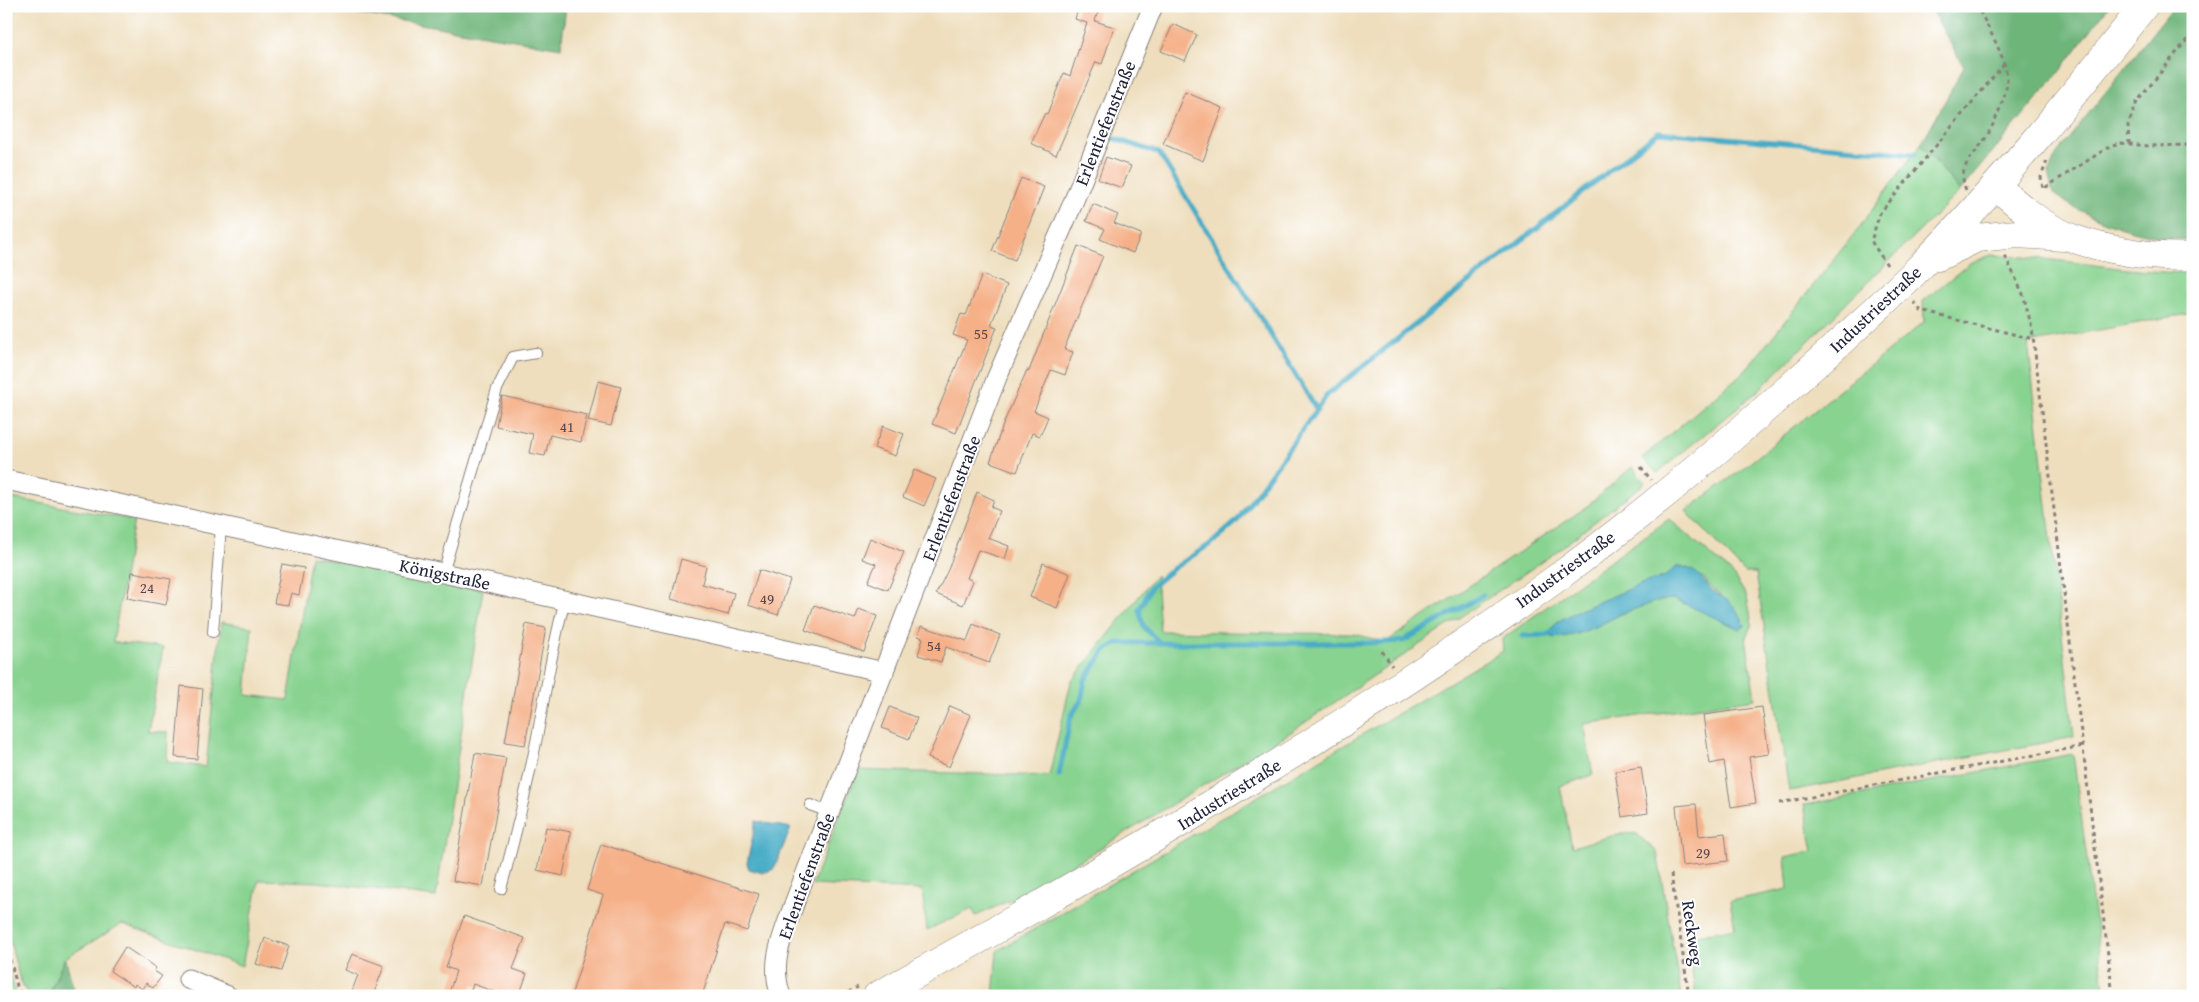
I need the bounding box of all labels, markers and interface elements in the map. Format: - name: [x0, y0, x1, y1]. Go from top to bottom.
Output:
- street label: Erlentiefenstraße: [1068, 56, 1142, 190]
- street label: Industriestraße: [1823, 259, 1927, 359]
- house number: 55: [974, 323, 988, 344]
- house number: 41: [560, 416, 574, 437]
- street label: Erlentiefenstraße: [915, 431, 987, 565]
- street label: Industriestraße: [1509, 523, 1621, 615]
- street label: Königstraße: [397, 551, 493, 597]
- house number: 24: [140, 577, 154, 598]
- house number: 49: [760, 588, 774, 609]
- house number: 54: [927, 635, 941, 656]
- street label: Industriestraße: [1172, 751, 1286, 837]
- street label: Erlentiefenstraße: [771, 809, 841, 943]
- house number: 29: [1696, 842, 1710, 863]
- street label: Reckweg: [1675, 899, 1711, 967]

